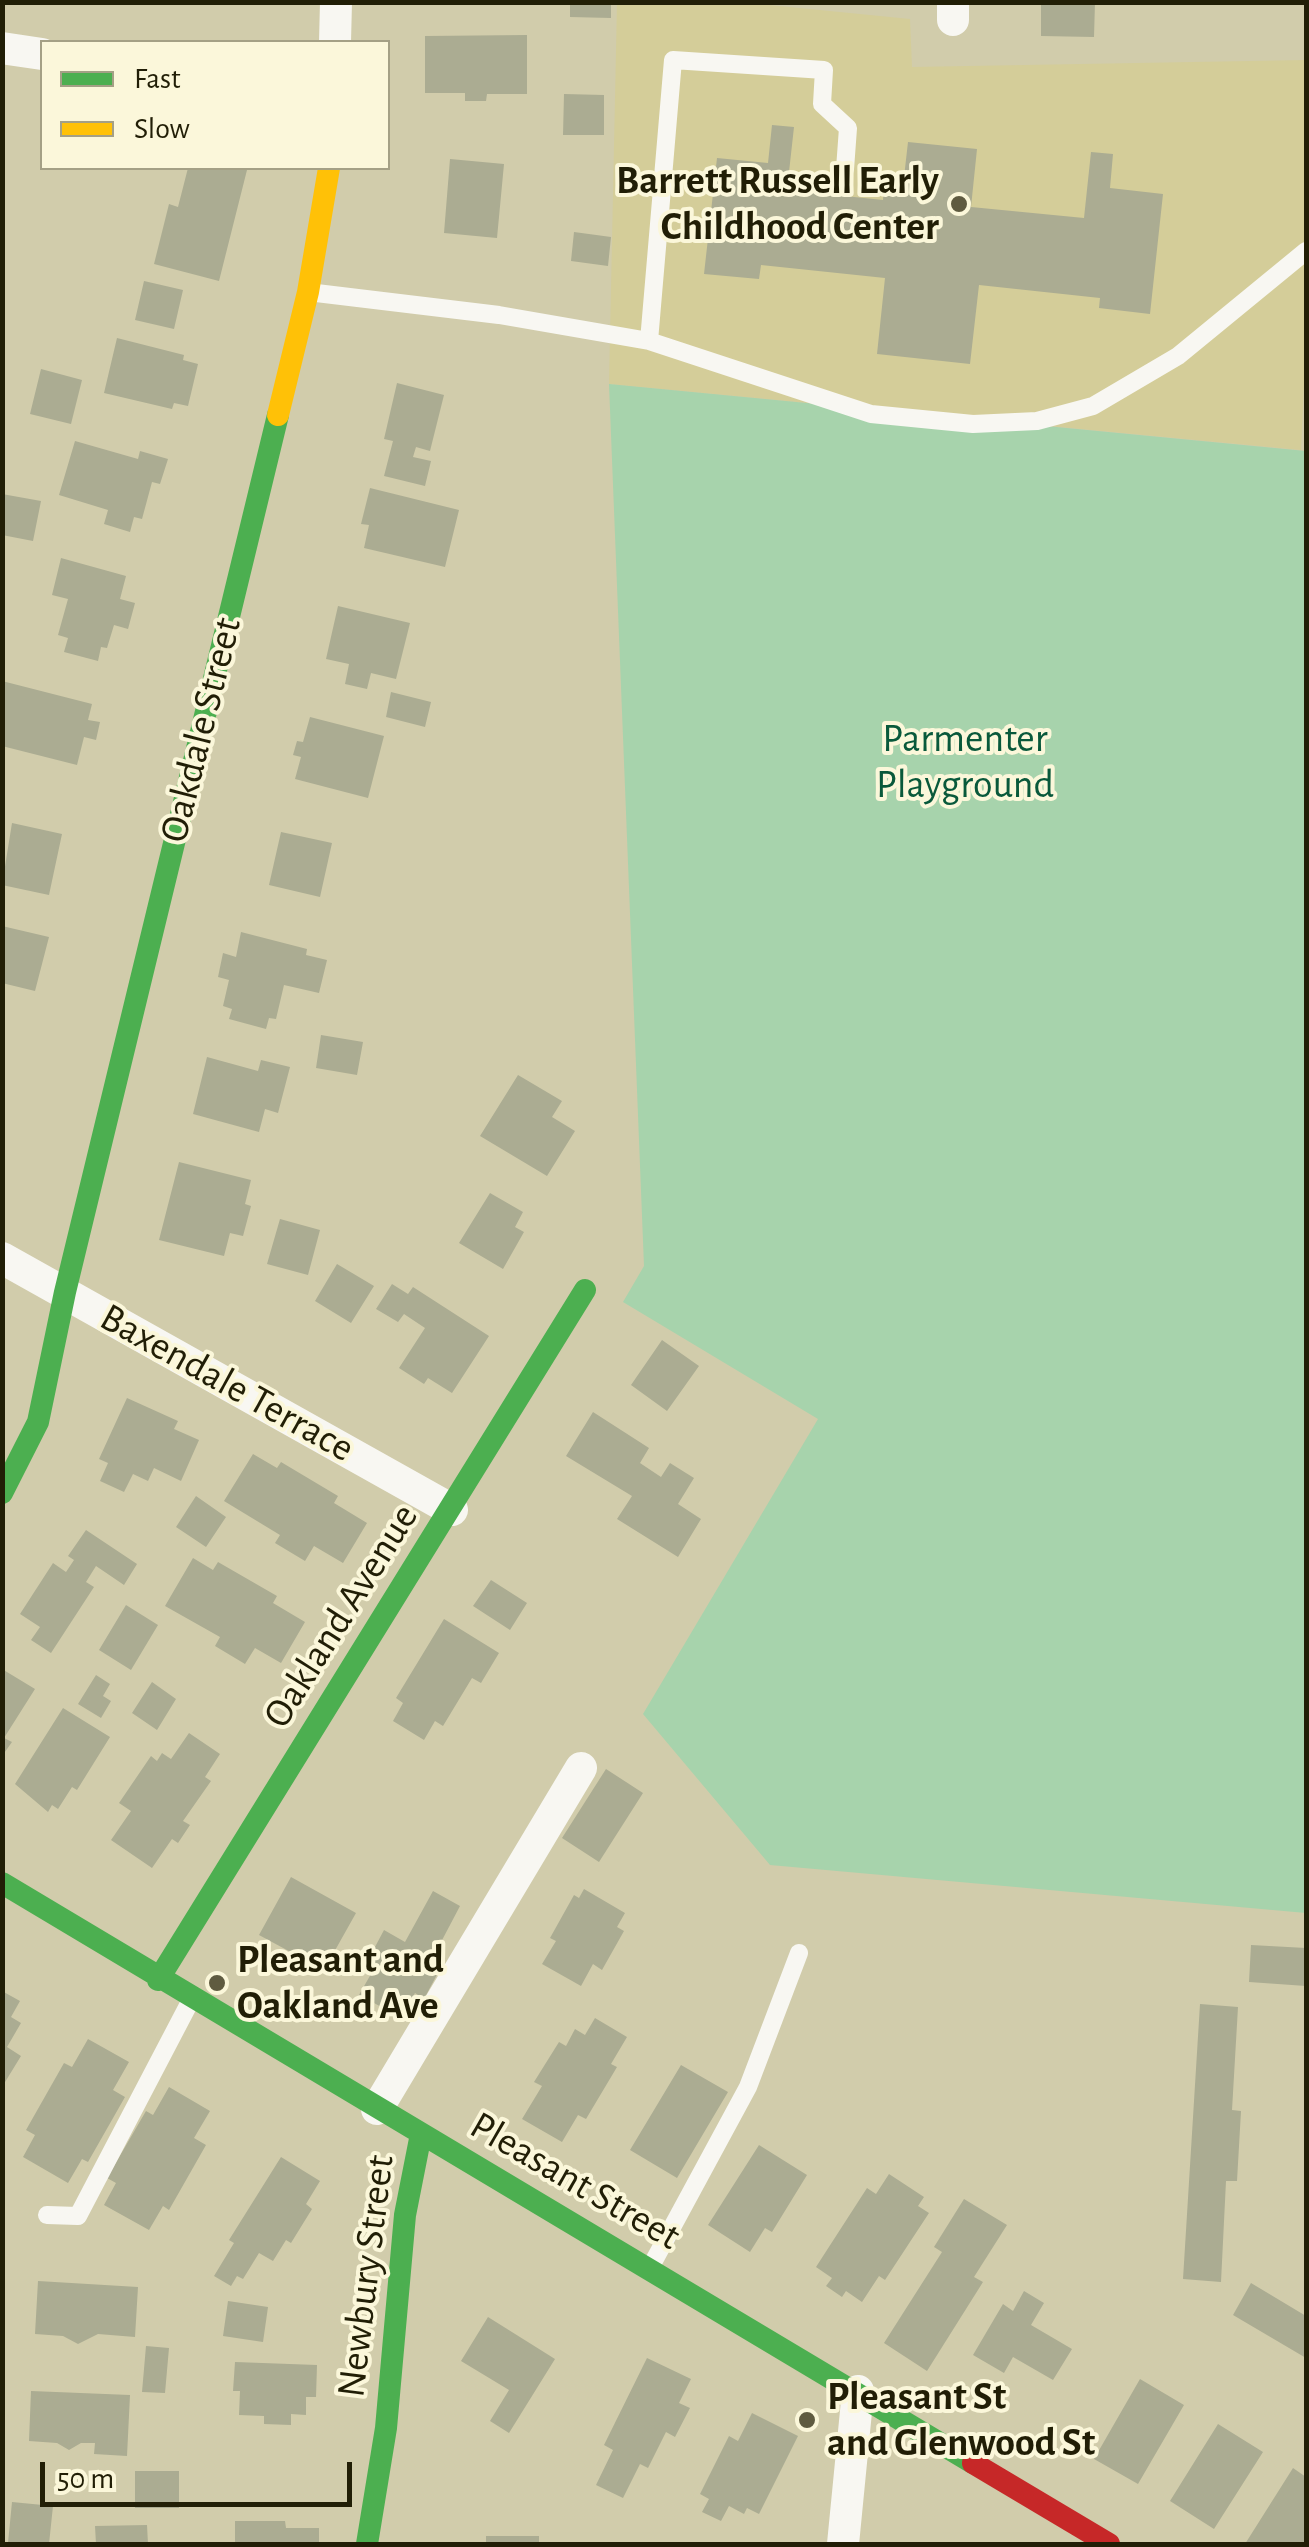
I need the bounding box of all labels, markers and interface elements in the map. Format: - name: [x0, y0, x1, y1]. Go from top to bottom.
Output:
- legend: [40, 40, 390, 170]
- text: Fast: [134, 64, 181, 94]
- text: Slow: [134, 114, 190, 144]
- place label: Barrett Russell Early Childhood Center: [616, 157, 939, 251]
- marker: Barrett Russell Early Childhood Center: [948, 193, 970, 215]
- street label: Oakdale Street: [150, 613, 252, 847]
- park label: Parmenter Playground: [876, 715, 1054, 809]
- street label: Baxendale Terrace: [92, 1293, 362, 1473]
- street label: Oakland Avenue: [253, 1495, 429, 1737]
- place label: Pleasant and Oakland Ave: [237, 1936, 444, 2030]
- marker: Pleasant and Oakland Ave: [206, 1972, 228, 1994]
- street label: Pleasant Street: [461, 2102, 689, 2260]
- street label: Newbury Street: [327, 2152, 405, 2400]
- place label: Pleasant St and Glenwood St: [827, 2373, 1095, 2467]
- marker: Pleasant St and Glenwood St: [796, 2409, 818, 2431]
- scale bar: [45, 2442, 358, 2504]
- text: 50 m: [57, 2464, 114, 2494]

